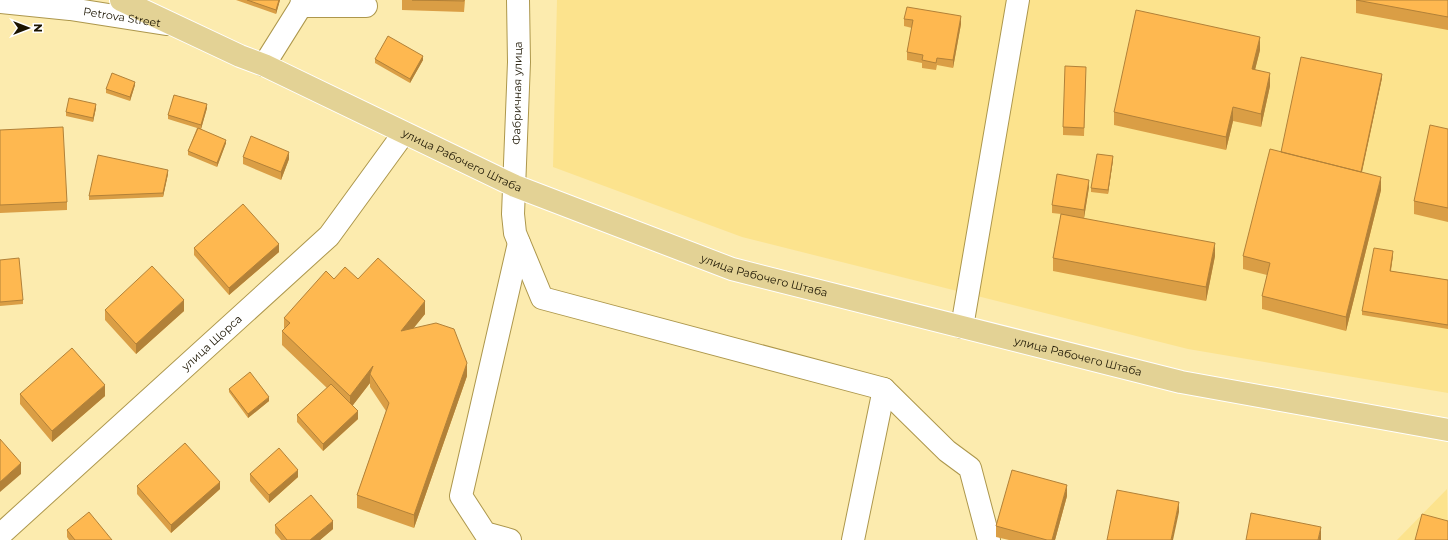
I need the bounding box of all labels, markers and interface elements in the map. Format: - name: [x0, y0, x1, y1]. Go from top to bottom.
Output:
- street label: Petrova Street: [82, 4, 162, 30]
- north arrow: [8, 8, 48, 48]
- text: N: [31, 24, 45, 32]
- street label: Фабричная улица: [509, 41, 525, 145]
- street label: улица Рабочего Штаба: [399, 125, 524, 195]
- street label: улица Рабочего Штаба: [698, 250, 829, 300]
- street label: улица Щорса: [178, 312, 245, 374]
- street label: улица Рабочего Штаба: [1012, 333, 1143, 379]

